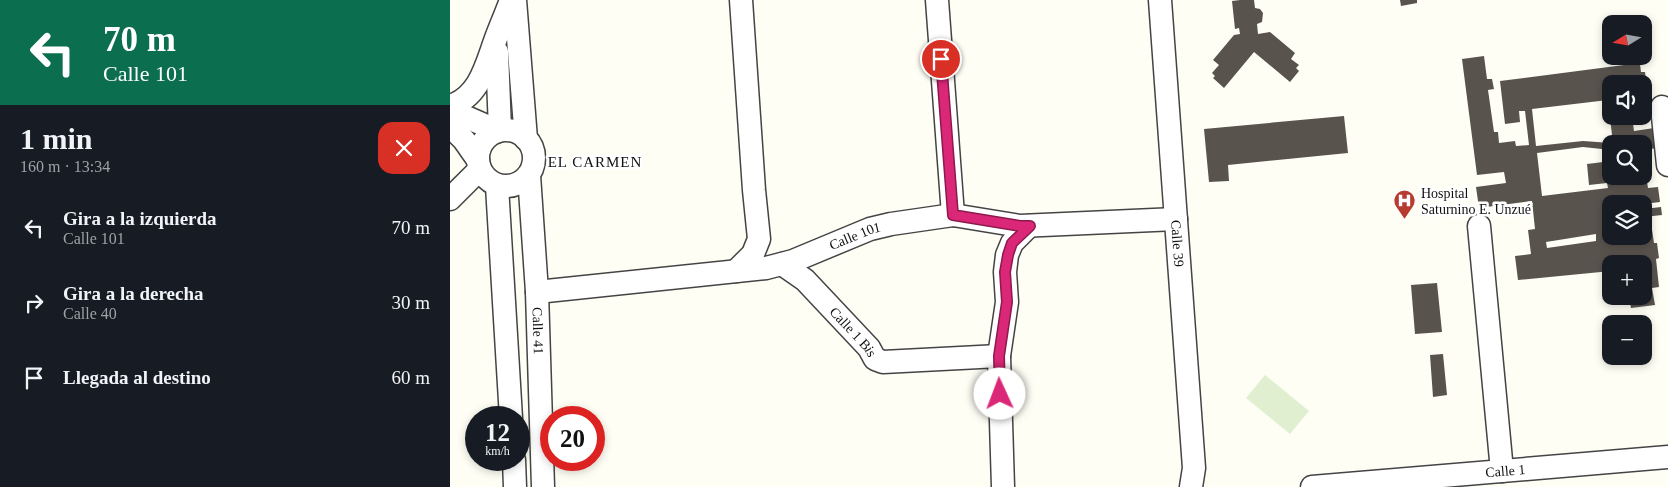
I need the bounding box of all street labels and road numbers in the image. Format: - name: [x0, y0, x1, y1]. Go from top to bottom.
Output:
- street label: Calle 101: [827, 219, 882, 253]
- street label: Calle 39: [1168, 219, 1187, 267]
- street label: Calle 1 Bis: [827, 304, 880, 359]
- street label: Calle 41: [530, 307, 546, 354]
- street label: Calle 1: [1485, 462, 1526, 480]

